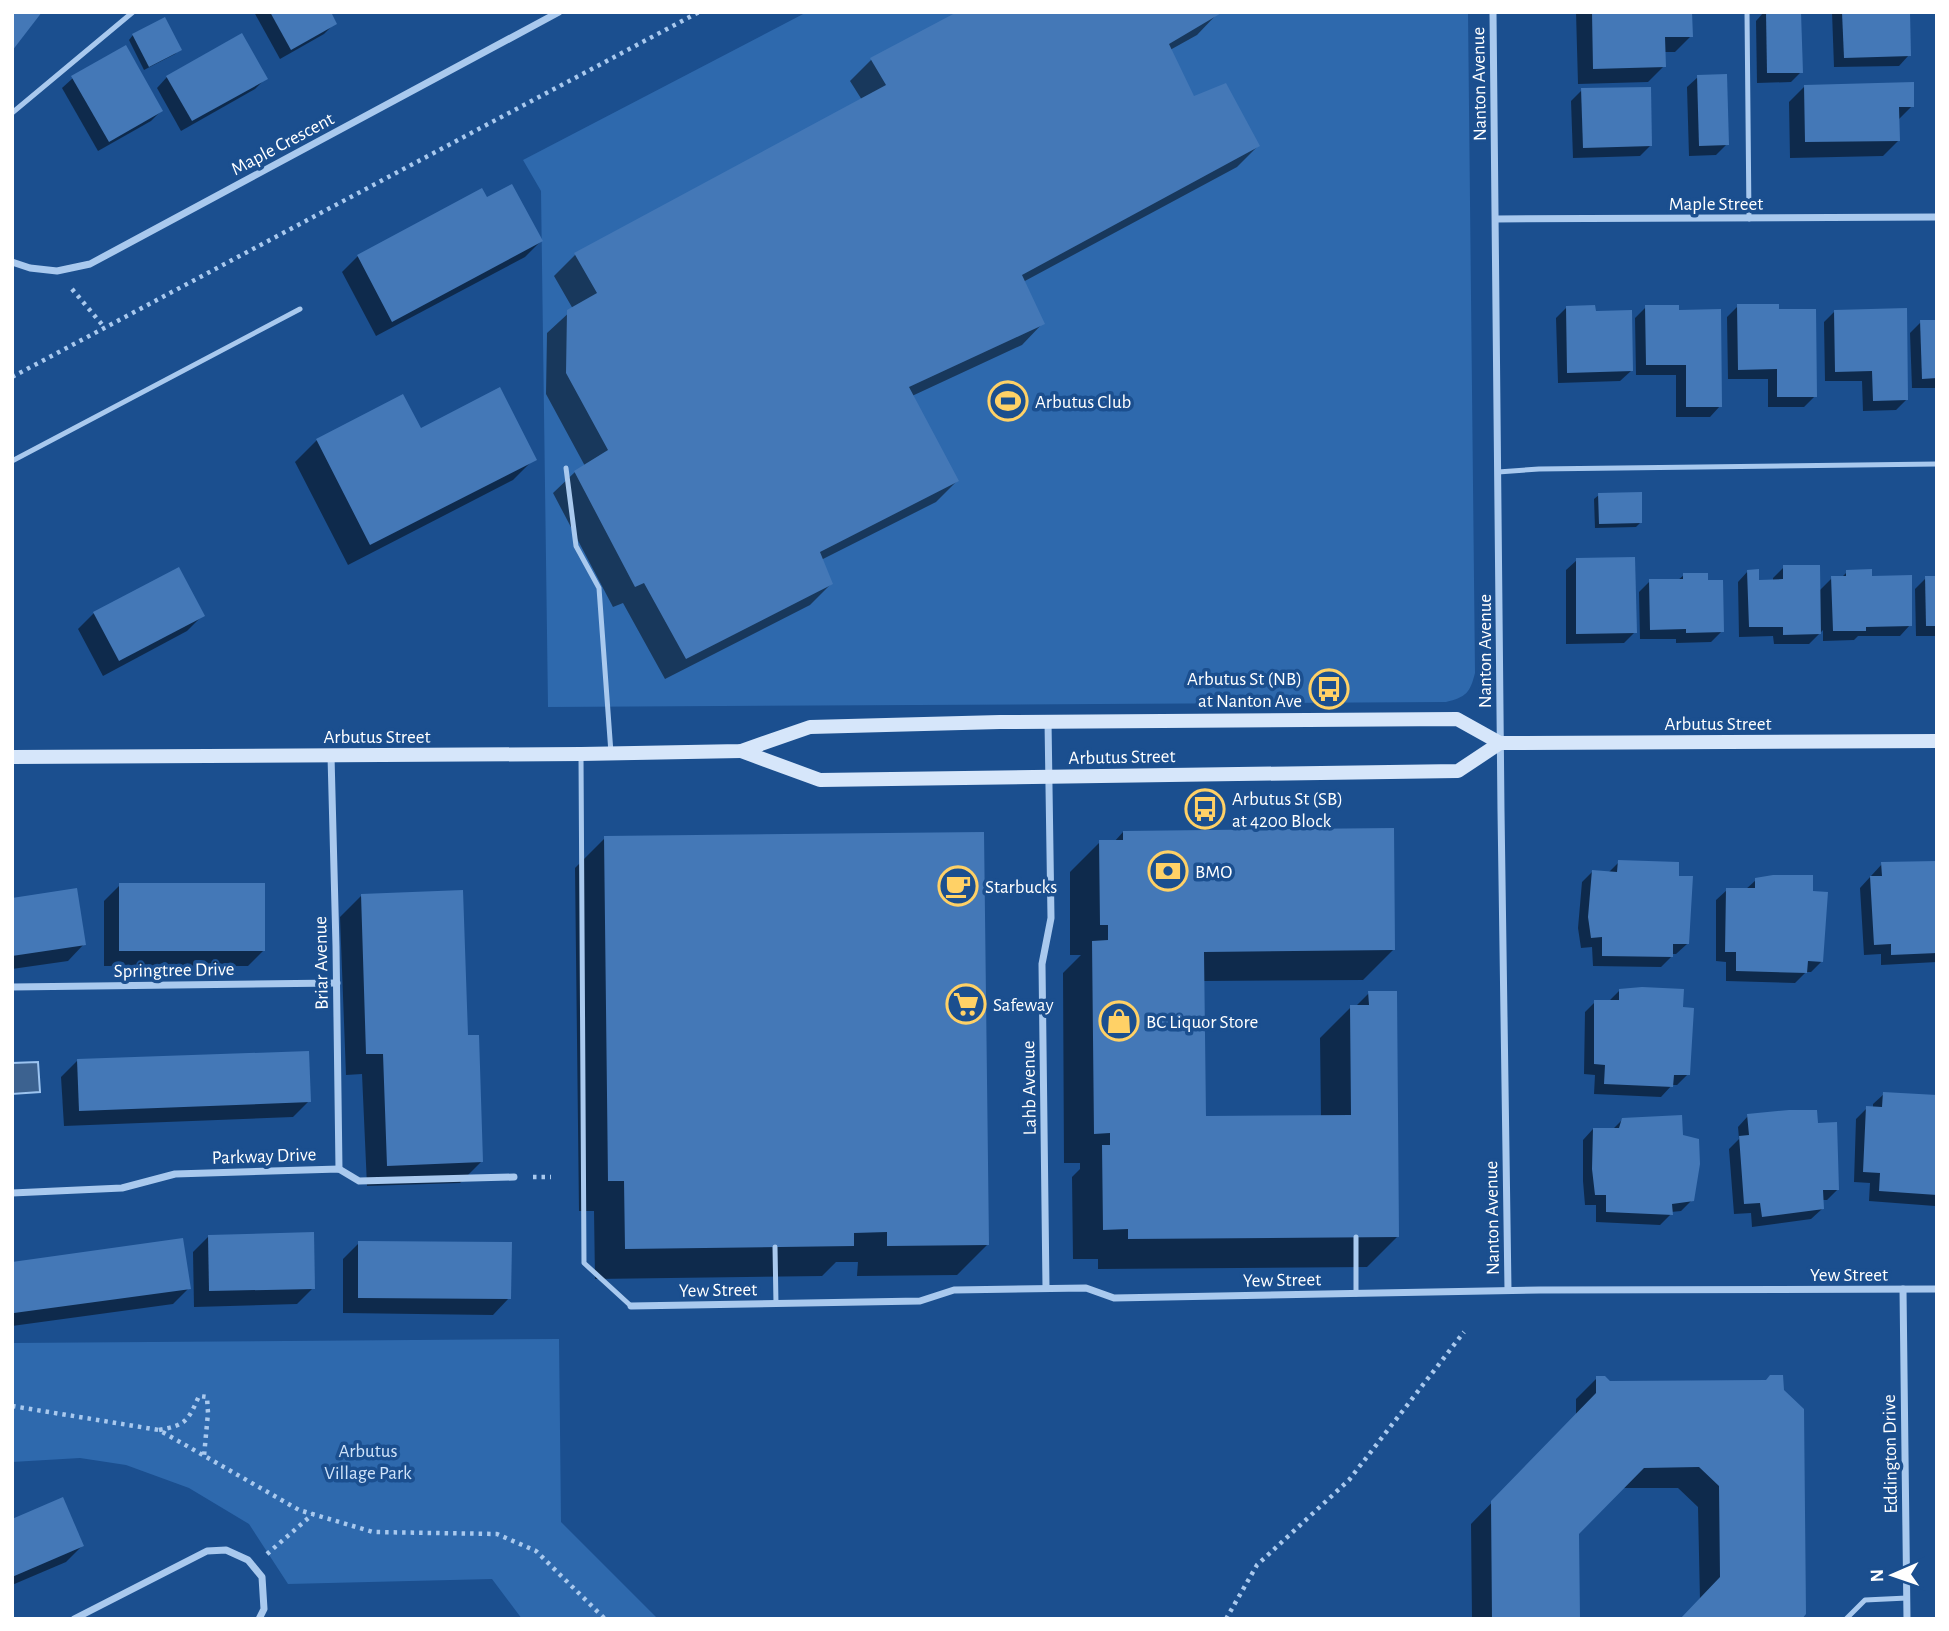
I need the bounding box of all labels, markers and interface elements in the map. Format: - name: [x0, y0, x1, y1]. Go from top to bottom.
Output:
- street label: Nanton Avenue: [1469, 27, 1490, 141]
- street label: Maple Crescent: [228, 109, 337, 179]
- street label: Maple Street: [1669, 195, 1763, 214]
- sports icon: Arbutus Club: [987, 380, 1029, 422]
- place label: Arbutus Club: [1035, 393, 1131, 412]
- street label: Nanton Avenue: [1476, 594, 1495, 708]
- bus stop icon: Arbutus St (NB) at Nanton Ave: [1308, 668, 1350, 710]
- place label: Arbutus St (NB) at Nanton Ave: [1187, 670, 1302, 711]
- street label: Arbutus Street: [1664, 715, 1772, 734]
- street label: Arbutus Street: [323, 728, 431, 747]
- street label: Arbutus Street: [1068, 747, 1176, 768]
- bus stop icon: Arbutus St (SB) at 4200 Block: [1184, 788, 1226, 830]
- place label: Arbutus St (SB) at 4200 Block: [1232, 790, 1343, 831]
- bank icon: BMO: [1147, 850, 1189, 892]
- place label: BMO: [1195, 863, 1232, 882]
- cafe icon: Starbucks: [937, 865, 979, 907]
- place label: Starbucks: [985, 878, 1057, 897]
- street label: Briar Avenue: [311, 916, 332, 1010]
- street label: Springtree Drive: [114, 960, 234, 981]
- supermarket icon: Safeway: [945, 983, 987, 1025]
- place label: Safeway: [993, 996, 1054, 1015]
- shop icon: BC Liquor Store: [1098, 1000, 1140, 1042]
- place label: BC Liquor Store: [1146, 1013, 1258, 1032]
- street label: Lahb Avenue: [1019, 1040, 1040, 1136]
- street label: Parkway Drive: [211, 1145, 317, 1168]
- street label: Nanton Avenue: [1482, 1161, 1503, 1275]
- street label: Yew Street: [1810, 1266, 1888, 1285]
- street label: Yew Street: [1243, 1270, 1321, 1291]
- street label: Yew Street: [679, 1280, 757, 1301]
- street label: Eddington Drive: [1880, 1394, 1901, 1514]
- park label: Arbutus Village Park: [324, 1442, 412, 1483]
- north arrow: [1858, 1540, 1928, 1610]
- text: N: [1868, 1569, 1887, 1582]

